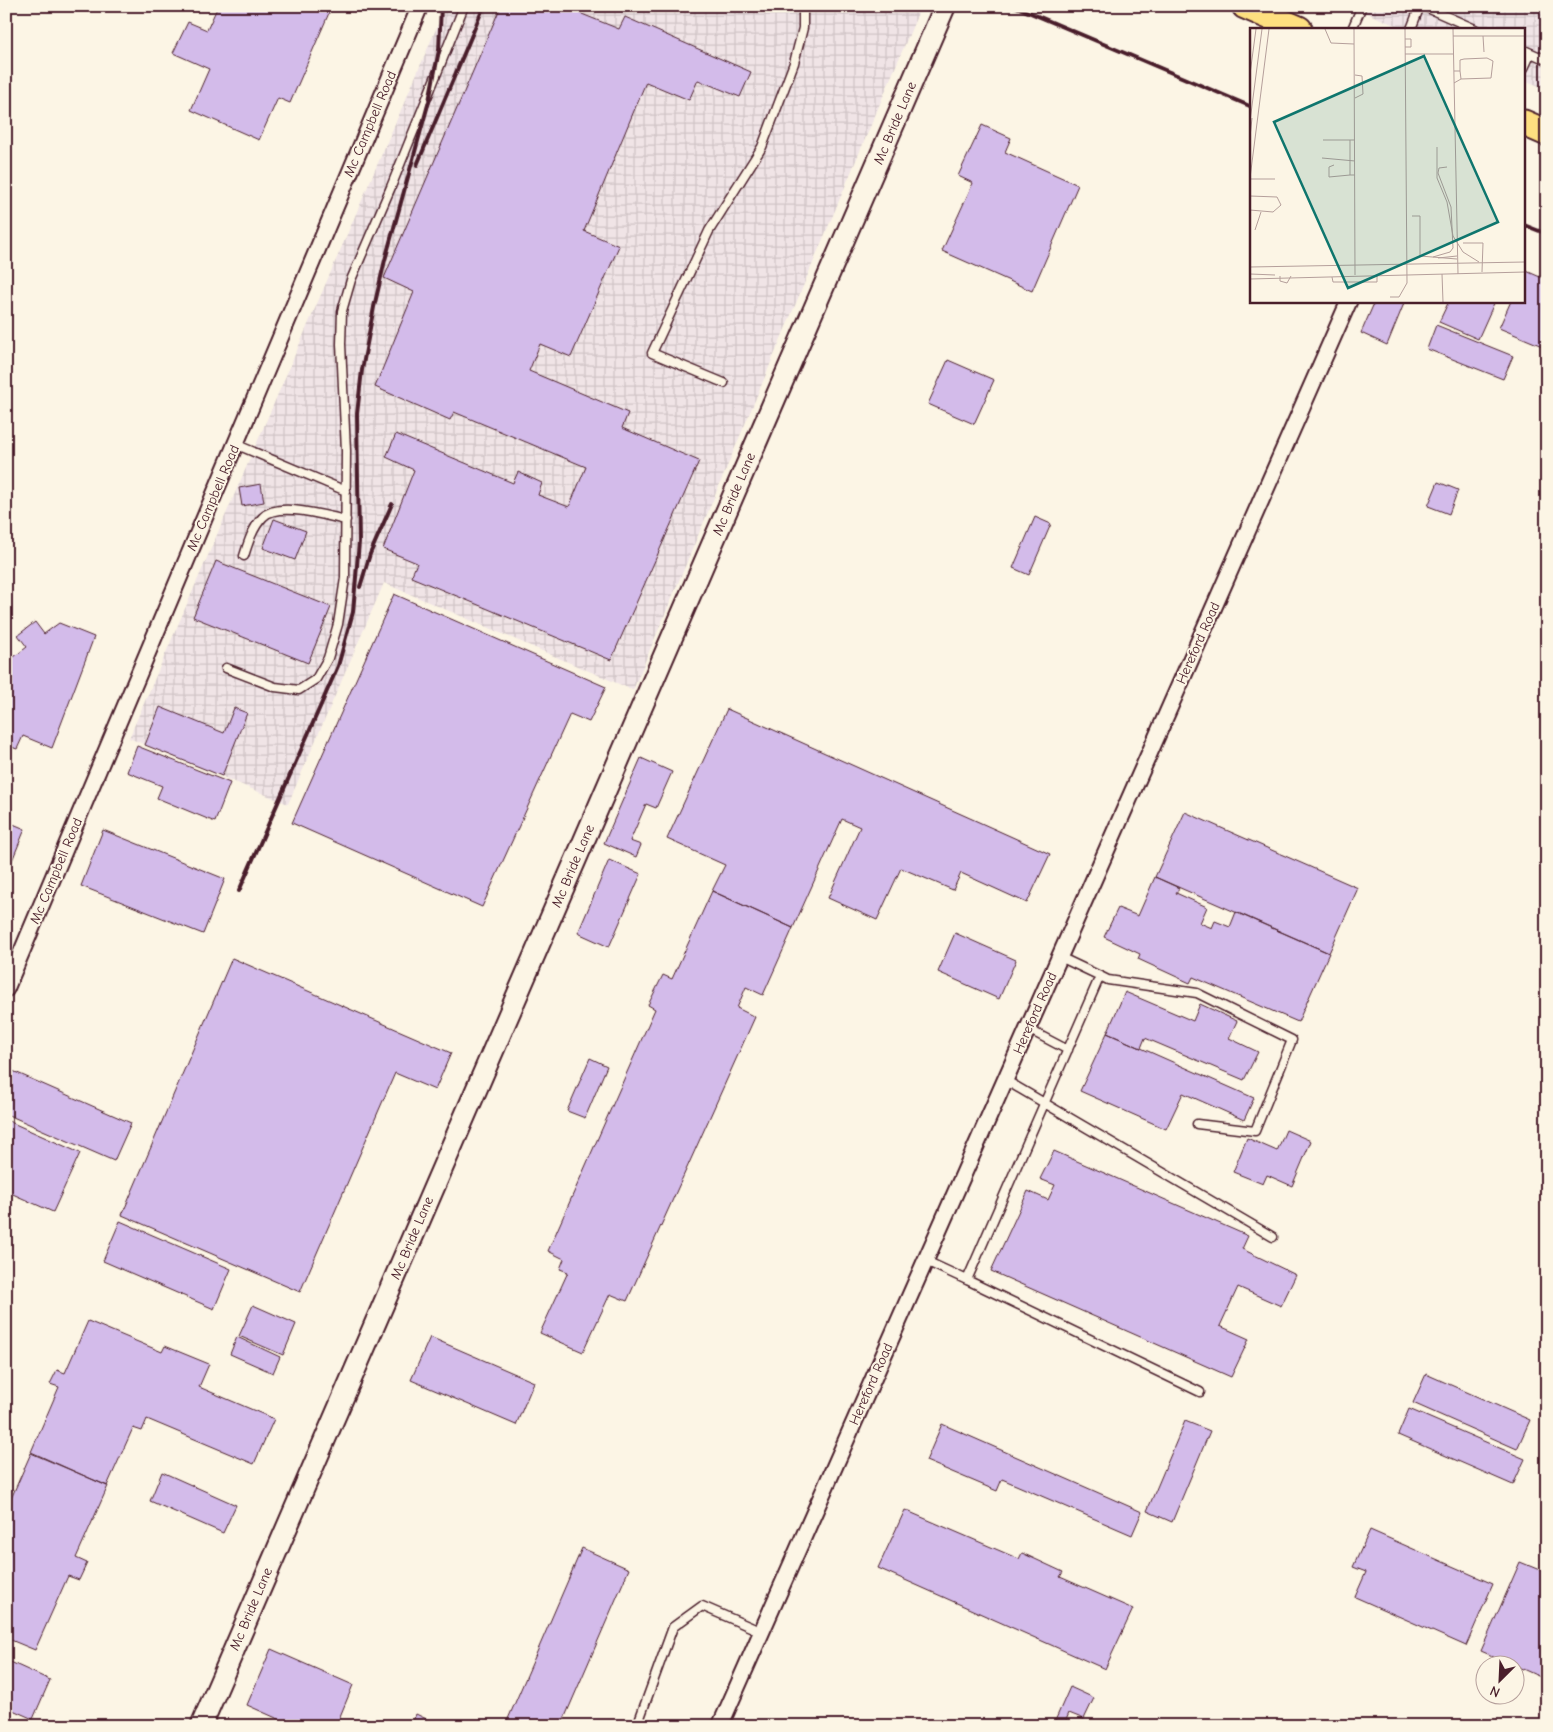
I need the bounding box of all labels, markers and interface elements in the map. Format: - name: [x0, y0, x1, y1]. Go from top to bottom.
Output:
- inset map: [1250, 28, 1526, 302]
- street label: Mc Campbell Road: [340, 68, 400, 180]
- street label: Mc Bride Lane: [870, 79, 920, 167]
- street label: Mc Campbell Road: [183, 442, 243, 554]
- street label: Mc Bride Lane: [709, 450, 759, 538]
- street label: Hereford Road: [1172, 599, 1224, 687]
- street label: Mc Campbell Road: [26, 815, 86, 927]
- street label: Mc Bride Lane: [548, 822, 598, 910]
- street label: Hereford Road: [1009, 969, 1061, 1057]
- street label: Mc Bride Lane: [387, 1194, 437, 1282]
- street label: Hereford Road: [845, 1340, 897, 1428]
- street label: Mc Bride Lane: [226, 1565, 276, 1653]
- north arrow: [1476, 1654, 1526, 1704]
- text: N: [1487, 1682, 1503, 1701]

